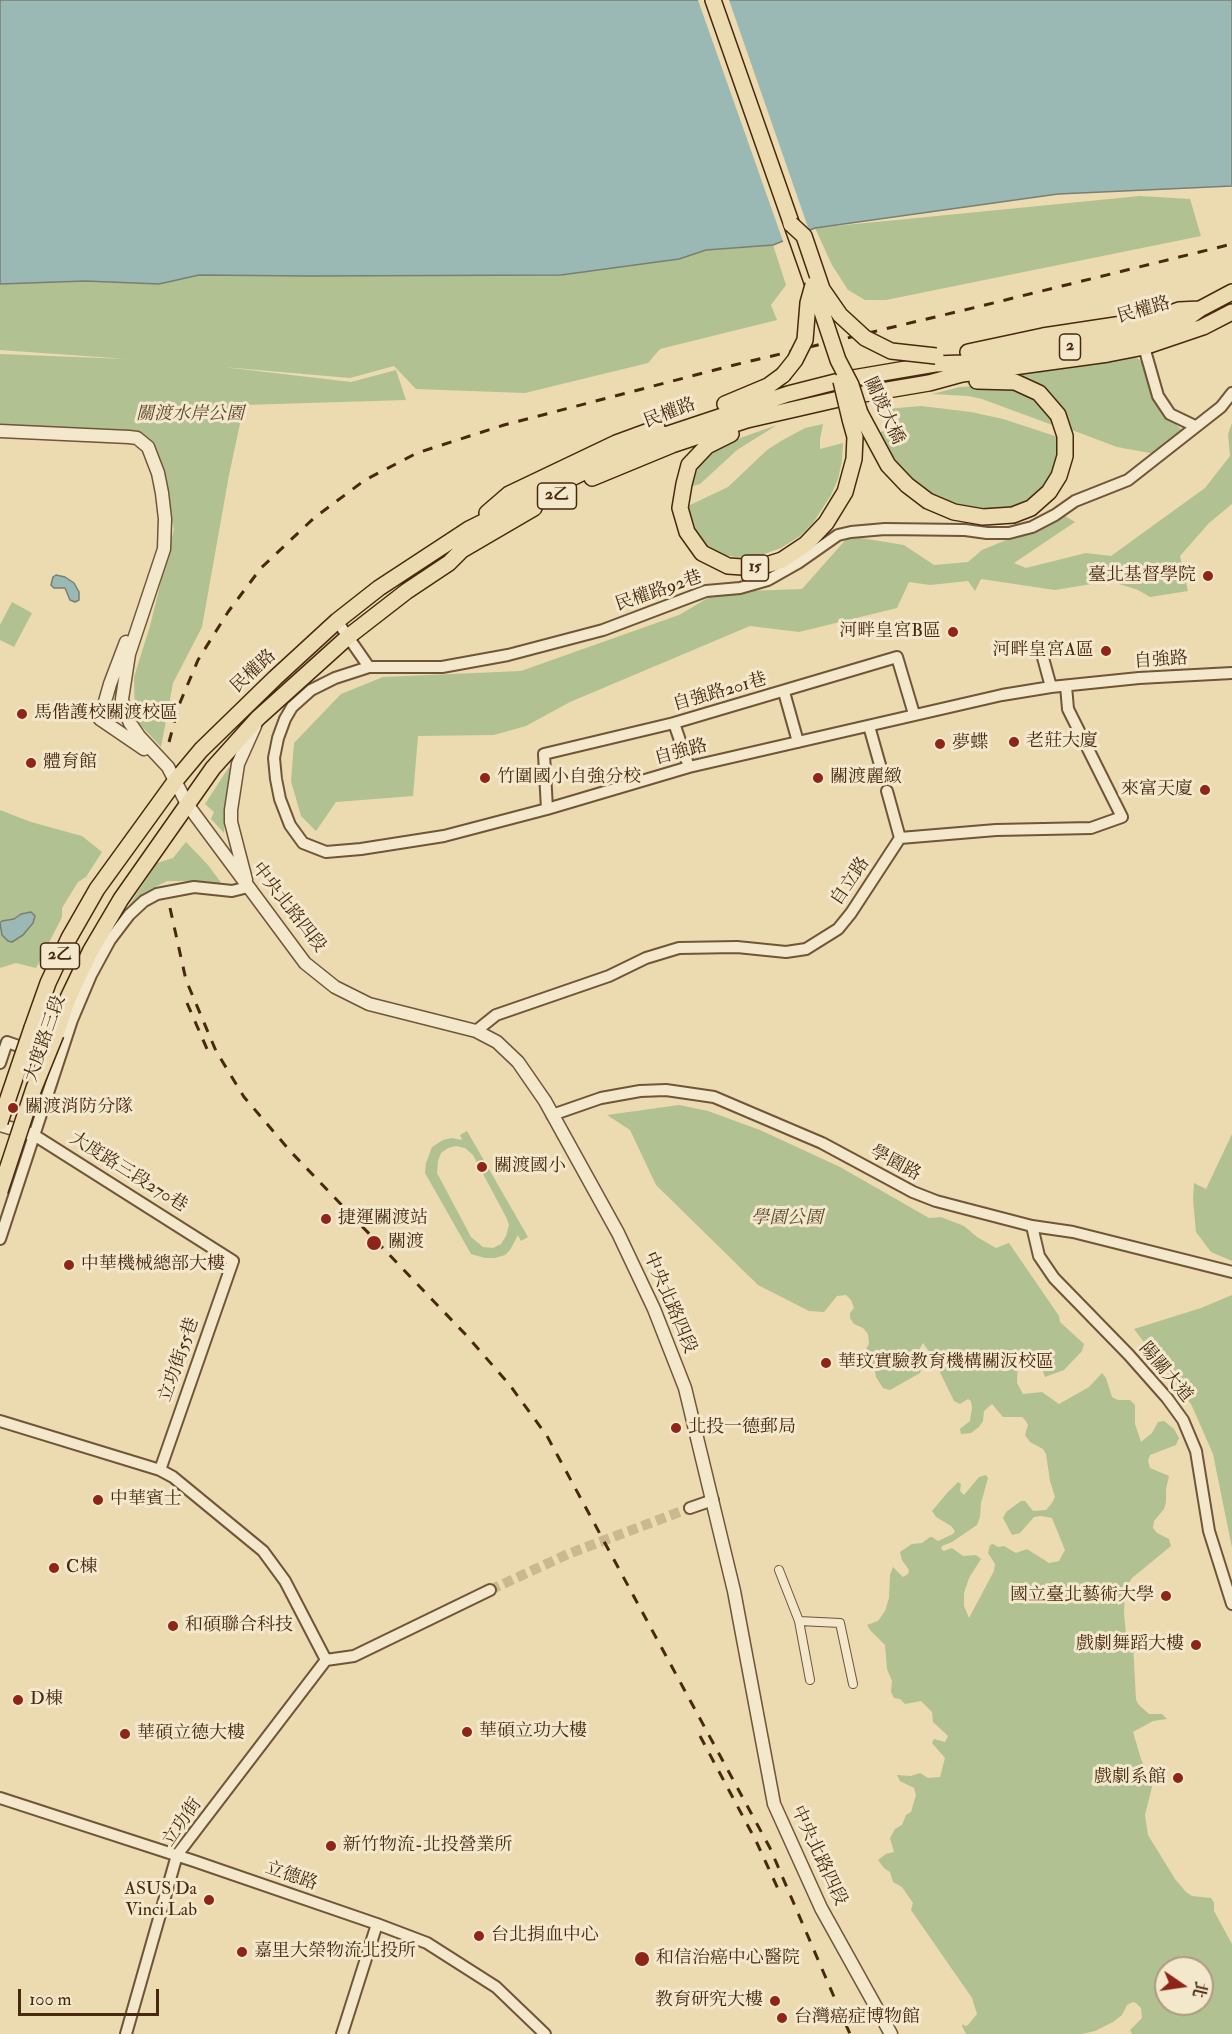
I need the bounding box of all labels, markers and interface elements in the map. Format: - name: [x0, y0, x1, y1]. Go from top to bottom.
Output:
- street label: 民權路: [1115, 293, 1173, 329]
- road number: 2: [1060, 334, 1080, 360]
- street label: 關渡大橋: [858, 374, 908, 448]
- street label: 民權路: [641, 394, 699, 434]
- park label: 關渡水岸公園: [136, 404, 244, 426]
- road number: 2乙: [538, 483, 576, 509]
- road number: 15: [742, 555, 768, 581]
- place label: 臺北基督學院: [1088, 565, 1196, 587]
- street label: 民權路92巷: [613, 567, 705, 617]
- marker: 臺北基督學院: [1201, 569, 1215, 583]
- place label: 河畔皇宮B區: [839, 621, 941, 643]
- marker: 河畔皇宮B區: [946, 625, 960, 639]
- place label: 河畔皇宮A區: [993, 640, 1094, 662]
- marker: 河畔皇宮A區: [1099, 644, 1113, 658]
- street label: 民權路: [227, 646, 281, 698]
- street label: 自強路: [1133, 648, 1189, 674]
- street label: 自強路201巷: [671, 669, 769, 717]
- place label: 馬偕護校關渡校區: [34, 703, 178, 725]
- marker: 馬偕護校關渡校區: [15, 707, 29, 721]
- place label: 老莊大廈: [1026, 731, 1098, 753]
- place label: 夢蝶: [952, 733, 988, 755]
- marker: 老莊大廈: [1007, 735, 1021, 749]
- street label: 自強路: [652, 736, 710, 770]
- marker: 夢蝶: [933, 737, 947, 751]
- place label: 體育館: [43, 752, 97, 774]
- marker: 體育館: [24, 756, 38, 770]
- place label: 竹圍國小自強分校: [497, 767, 641, 789]
- place label: 關渡麗緻: [830, 767, 902, 789]
- marker: 竹圍國小自強分校: [478, 771, 492, 785]
- marker: 關渡麗緻: [811, 771, 825, 785]
- place label: 來富天廈: [1121, 779, 1193, 801]
- marker: 來富天廈: [1198, 783, 1212, 797]
- street label: 自立路: [827, 854, 875, 910]
- street label: 中央北路四段: [246, 859, 330, 957]
- road number: 2乙: [40, 943, 80, 969]
- street label: 大度路三段: [21, 993, 71, 1085]
- place label: 關渡消防分隊: [25, 1097, 133, 1119]
- marker: 關渡消防分隊: [6, 1101, 20, 1115]
- street label: 大度路三段270巷: [65, 1128, 191, 1218]
- street label: 學園路: [866, 1142, 924, 1186]
- place label: 關渡國小: [494, 1156, 566, 1178]
- marker: 關渡國小: [475, 1160, 489, 1174]
- place label: 捷運關渡站: [338, 1208, 428, 1230]
- park label: 學園公園: [751, 1208, 823, 1230]
- marker: 捷運關渡站: [319, 1212, 333, 1226]
- place label: 關渡: [388, 1232, 424, 1254]
- marker: 關渡: [365, 1234, 383, 1252]
- street label: 中央北路四段: [638, 1249, 700, 1357]
- place label: 中華機械總部大樓: [81, 1254, 225, 1276]
- marker: 中華機械總部大樓: [62, 1258, 76, 1272]
- street label: 立功街55巷: [155, 1315, 205, 1405]
- street label: 陽關大道: [1134, 1338, 1196, 1408]
- place label: 華玟實驗教育機構關汳校區: [838, 1352, 1054, 1374]
- marker: 華玟實驗教育機構關汳校區: [819, 1356, 833, 1370]
- place label: 北投一德郵局: [688, 1417, 796, 1439]
- marker: 北投一德郵局: [669, 1421, 683, 1435]
- place label: 中華賓士: [110, 1489, 182, 1511]
- marker: 中華賓士: [91, 1493, 105, 1507]
- place label: C棟: [66, 1557, 97, 1579]
- marker: C棟: [47, 1561, 61, 1575]
- place label: 國立臺北藝術大學: [1010, 1585, 1154, 1607]
- marker: 國立臺北藝術大學: [1159, 1589, 1173, 1603]
- place label: 和碩聯合科技: [185, 1615, 293, 1637]
- marker: 和碩聯合科技: [166, 1619, 180, 1633]
- place label: 戲劇舞蹈大樓: [1076, 1634, 1184, 1656]
- marker: 戲劇舞蹈大樓: [1189, 1638, 1203, 1652]
- place label: D棟: [30, 1689, 63, 1711]
- marker: D棟: [11, 1693, 25, 1707]
- place label: 華碩立功大樓: [479, 1721, 587, 1743]
- place label: 華碩立德大樓: [137, 1723, 245, 1745]
- marker: 華碩立功大樓: [460, 1725, 474, 1739]
- marker: 華碩立德大樓: [118, 1727, 132, 1741]
- place label: 戲劇系館: [1094, 1767, 1166, 1789]
- marker: 戲劇系館: [1171, 1771, 1185, 1785]
- street label: 立功街: [159, 1795, 207, 1851]
- street label: 中央北路四段: [785, 1802, 851, 1910]
- place label: 新竹物流-北投營業所: [343, 1835, 513, 1857]
- marker: 新竹物流-北投營業所: [324, 1839, 338, 1853]
- street label: 立德路: [262, 1858, 320, 1896]
- place label: ASUS Da Vinci Lab: [125, 1879, 197, 1922]
- marker: ASUS Da Vinci Lab: [202, 1893, 216, 1907]
- place label: 台北捐血中心: [491, 1925, 599, 1947]
- marker: 台北捐血中心: [472, 1929, 486, 1943]
- place label: 嘉里大榮物流北投所: [254, 1941, 416, 1963]
- marker: 嘉里大榮物流北投所: [235, 1945, 249, 1959]
- place label: 和信治癌中心醫院: [656, 1948, 800, 1970]
- marker: 和信治癌中心醫院: [633, 1950, 651, 1968]
- north arrow: [1154, 1956, 1214, 2016]
- scale bar: [21, 1977, 162, 2015]
- text: 北: [1188, 1980, 1211, 2000]
- text: 100 m: [29, 1988, 72, 2011]
- place label: 教育研究大樓: [655, 1990, 763, 2012]
- marker: 教育研究大樓: [768, 1994, 782, 2008]
- place label: 台灣癌症博物館: [794, 2007, 920, 2029]
- marker: 台灣癌症博物館: [775, 2011, 789, 2025]

